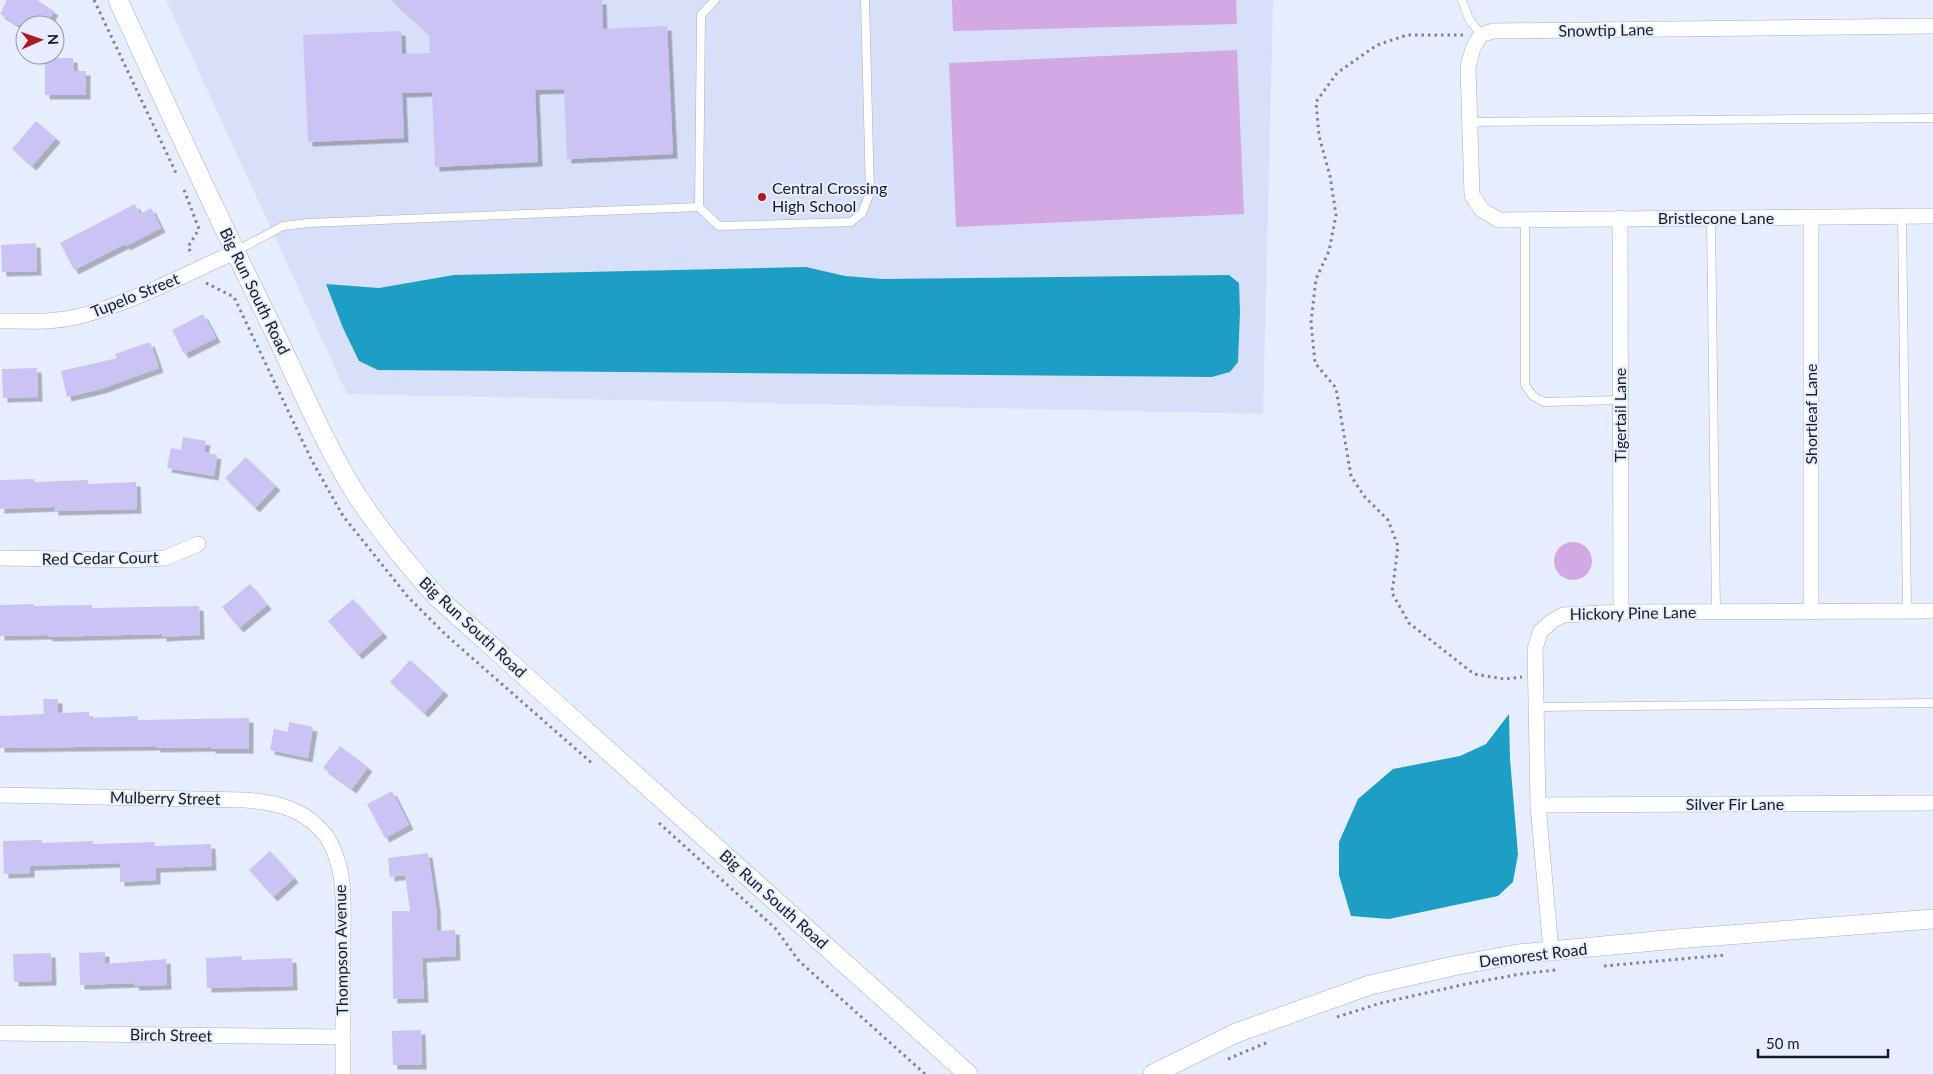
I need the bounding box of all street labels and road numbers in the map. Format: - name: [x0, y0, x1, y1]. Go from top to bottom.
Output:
- street label: Snowtip Lane: [1558, 19, 1654, 40]
- street label: Bristlecone Lane: [1658, 208, 1774, 227]
- street label: Big Run South Road: [216, 224, 294, 357]
- street label: Tupelo Street: [88, 268, 182, 321]
- street label: Shortleaf Lane: [1801, 363, 1820, 465]
- street label: Tigertail Lane: [1610, 368, 1629, 462]
- street label: Red Cedar Court: [42, 547, 159, 568]
- street label: Big Run South Road: [416, 572, 531, 681]
- street label: Hickory Pine Lane: [1570, 602, 1696, 623]
- street label: Mulberry Street: [110, 787, 221, 808]
- street label: Silver Fir Lane: [1686, 794, 1784, 813]
- street label: Big Run South Road: [716, 845, 832, 952]
- street label: Thompson Avenue: [330, 884, 351, 1016]
- street label: Demorest Road: [1478, 938, 1588, 971]
- street label: Birch Street: [130, 1024, 213, 1045]

